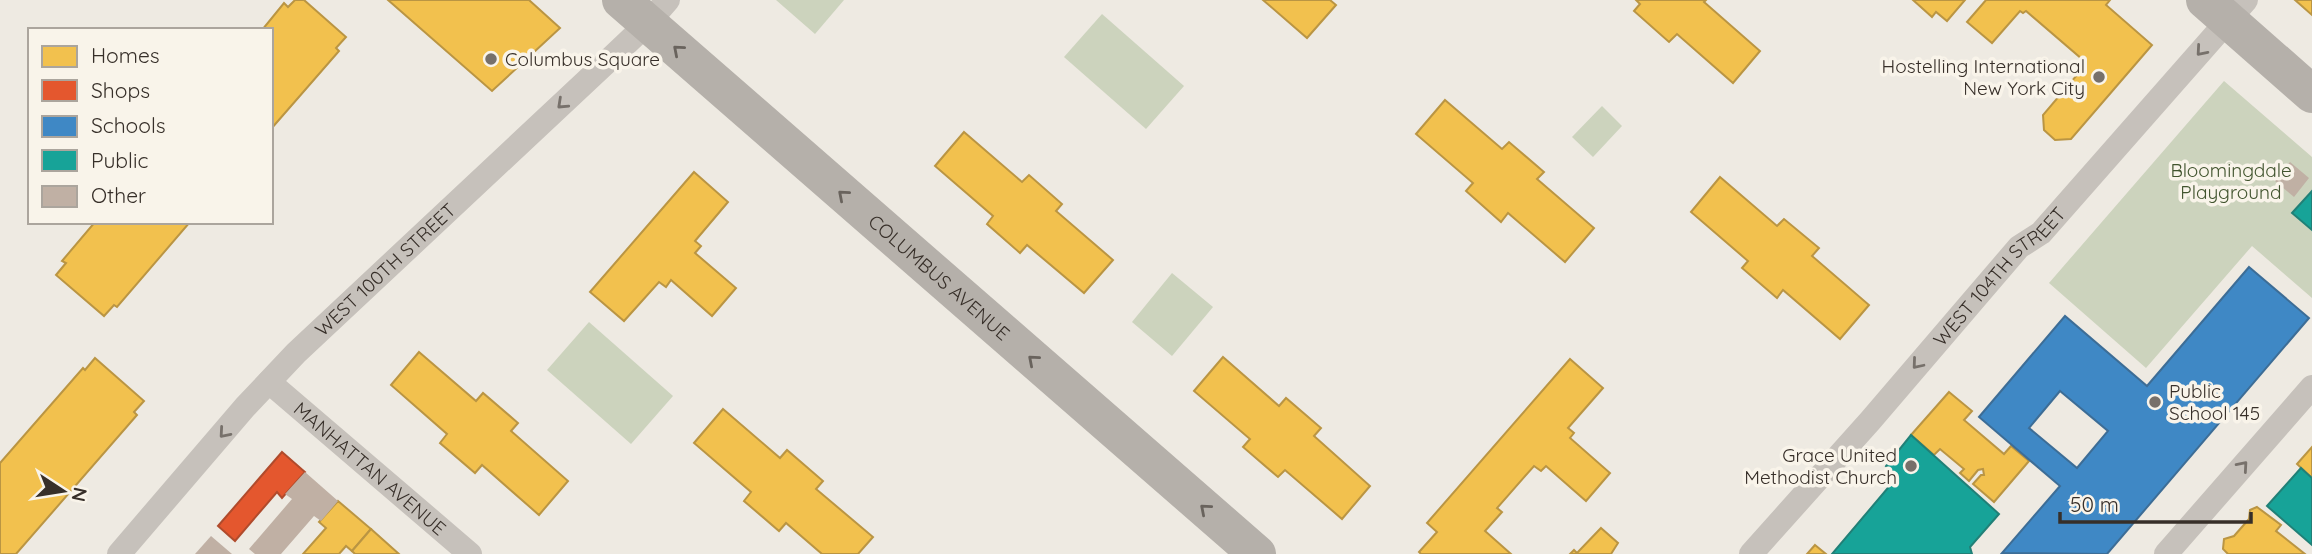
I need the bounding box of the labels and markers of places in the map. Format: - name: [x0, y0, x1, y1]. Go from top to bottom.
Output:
- place label: Columbus Square: [505, 47, 660, 71]
- marker: Columbus Square: [483, 51, 499, 67]
- place label: Hostelling International New York City: [1882, 54, 2085, 100]
- marker: Hostelling International New York City: [2091, 69, 2107, 85]
- place label: Public School 145: [2169, 379, 2260, 425]
- marker: Public School 145: [2147, 394, 2163, 410]
- place label: Grace United Methodist Church: [1744, 443, 1897, 489]
- marker: Grace United Methodist Church: [1903, 458, 1919, 474]

